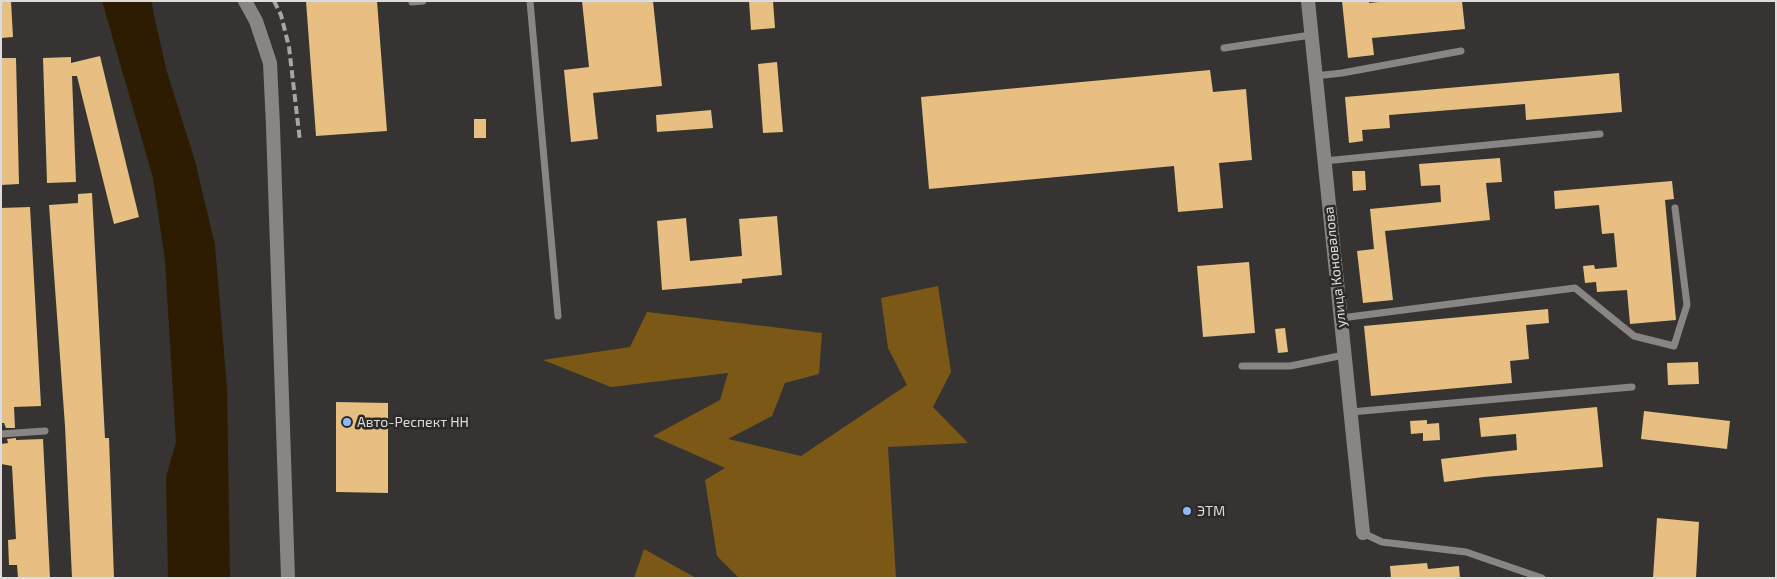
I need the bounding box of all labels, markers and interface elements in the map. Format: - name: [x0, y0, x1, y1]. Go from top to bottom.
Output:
- street label: улица Коновалова: [1320, 206, 1350, 328]
- place label: Авто-Респект НН: [357, 414, 469, 430]
- marker: Авто-Респект НН: [341, 416, 353, 428]
- place label: ЭТМ: [1197, 503, 1225, 519]
- marker: ЭТМ: [1181, 505, 1193, 517]

